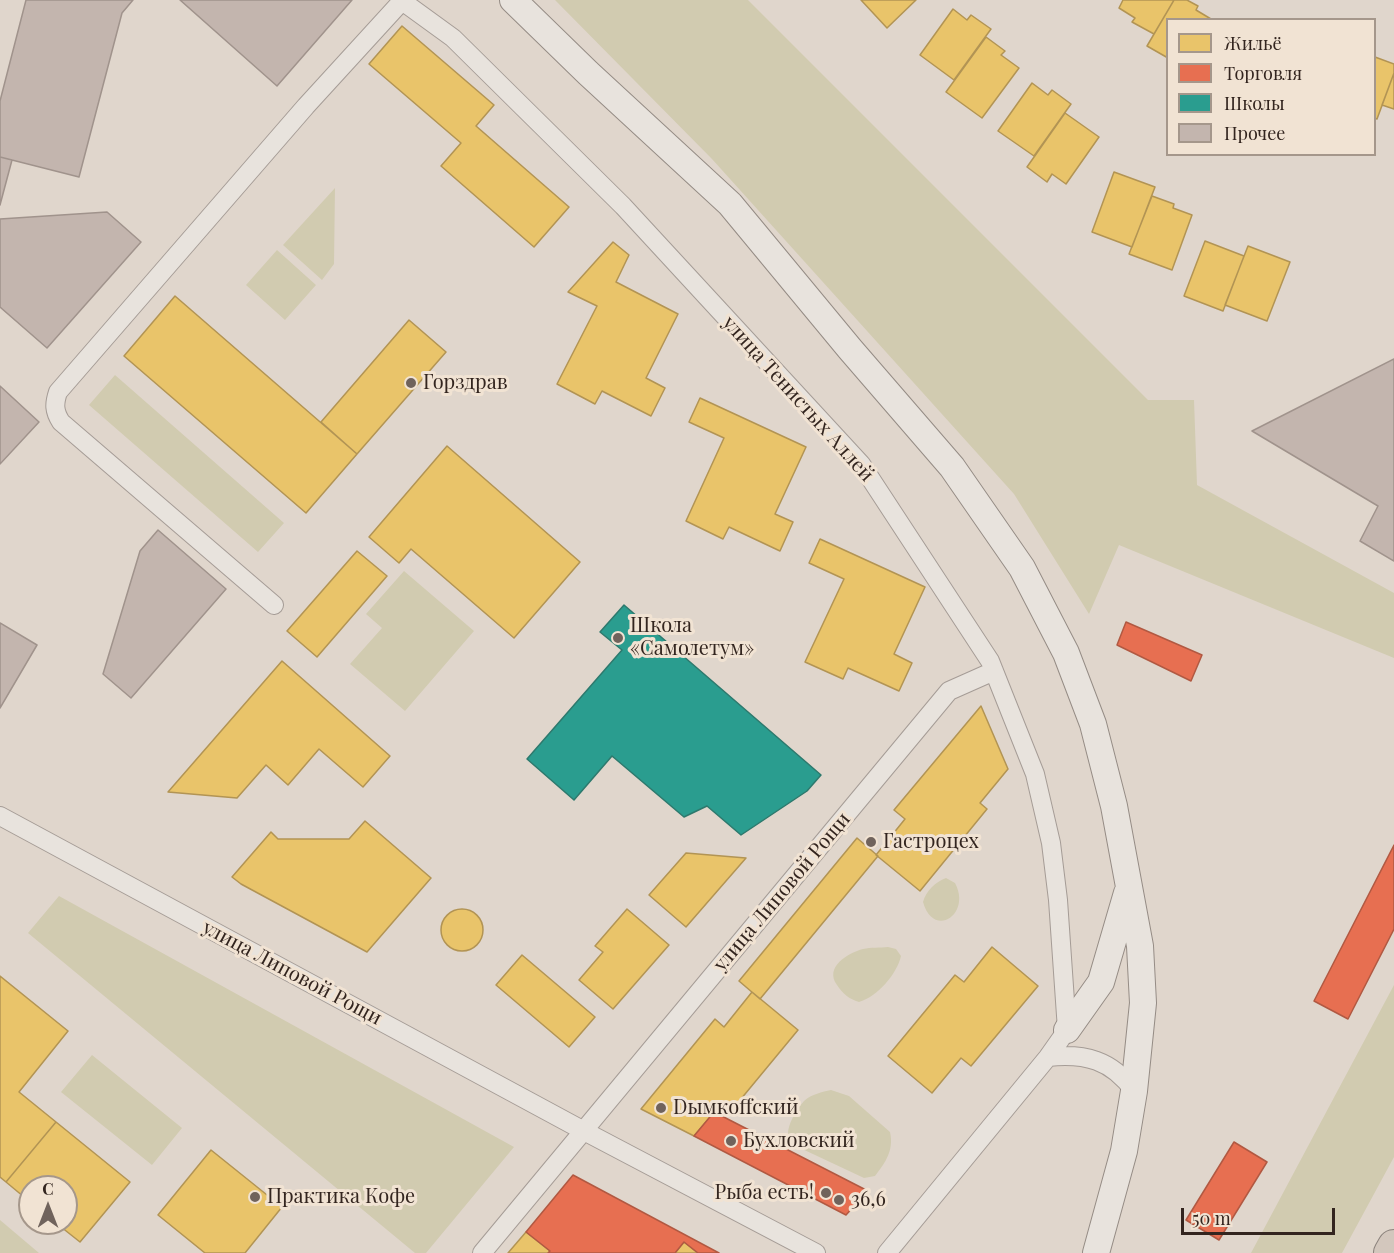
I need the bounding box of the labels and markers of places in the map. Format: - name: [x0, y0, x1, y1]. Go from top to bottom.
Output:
- place label: Горздрав: [423, 371, 508, 395]
- marker: Горздрав: [404, 376, 418, 390]
- place label: Школа «Самолетум»: [630, 614, 754, 661]
- marker: Школа «Самолетум»: [611, 631, 625, 645]
- place label: Гастроцех: [883, 830, 979, 854]
- marker: Гастроцех: [864, 835, 878, 849]
- place label: Dымкoffский: [673, 1096, 798, 1120]
- marker: Dымкoffский: [654, 1101, 668, 1115]
- place label: Бухловский: [743, 1129, 855, 1153]
- marker: Бухловский: [724, 1134, 738, 1148]
- place label: Рыба есть!: [715, 1181, 814, 1205]
- place label: Практика Кофе: [267, 1185, 415, 1209]
- marker: Рыба есть!: [819, 1186, 833, 1200]
- place label: 36,6: [851, 1188, 886, 1212]
- marker: Практика Кофе: [248, 1190, 262, 1204]
- marker: 36,6: [832, 1193, 846, 1207]

